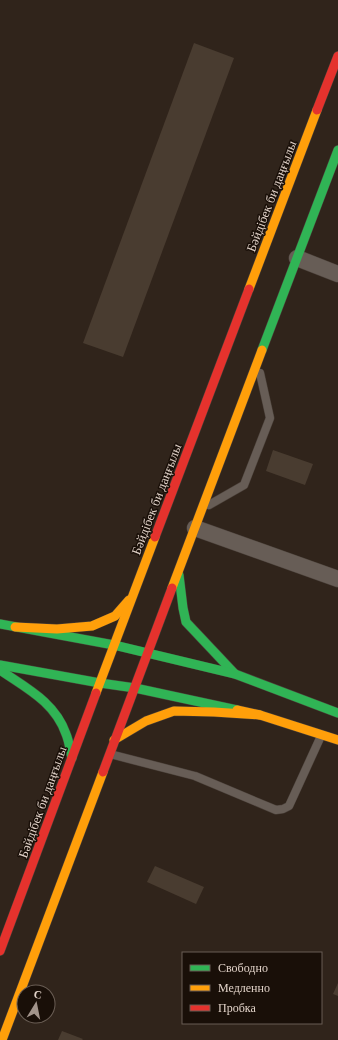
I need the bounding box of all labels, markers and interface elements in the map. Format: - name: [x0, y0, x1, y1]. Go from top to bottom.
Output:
- street label: Бәйдібек би даңғылы: [243, 138, 300, 254]
- street label: Бәйдібек би даңғылы: [128, 441, 185, 557]
- street label: Бәйдібек би даңғылы: [15, 744, 70, 860]
- legend: [182, 952, 322, 1024]
- text: Свободно: [218, 961, 268, 975]
- text: Медленно: [218, 981, 270, 995]
- north arrow: [16, 984, 56, 1024]
- text: С: [33, 988, 43, 1001]
- text: Пробка: [218, 1001, 256, 1015]

